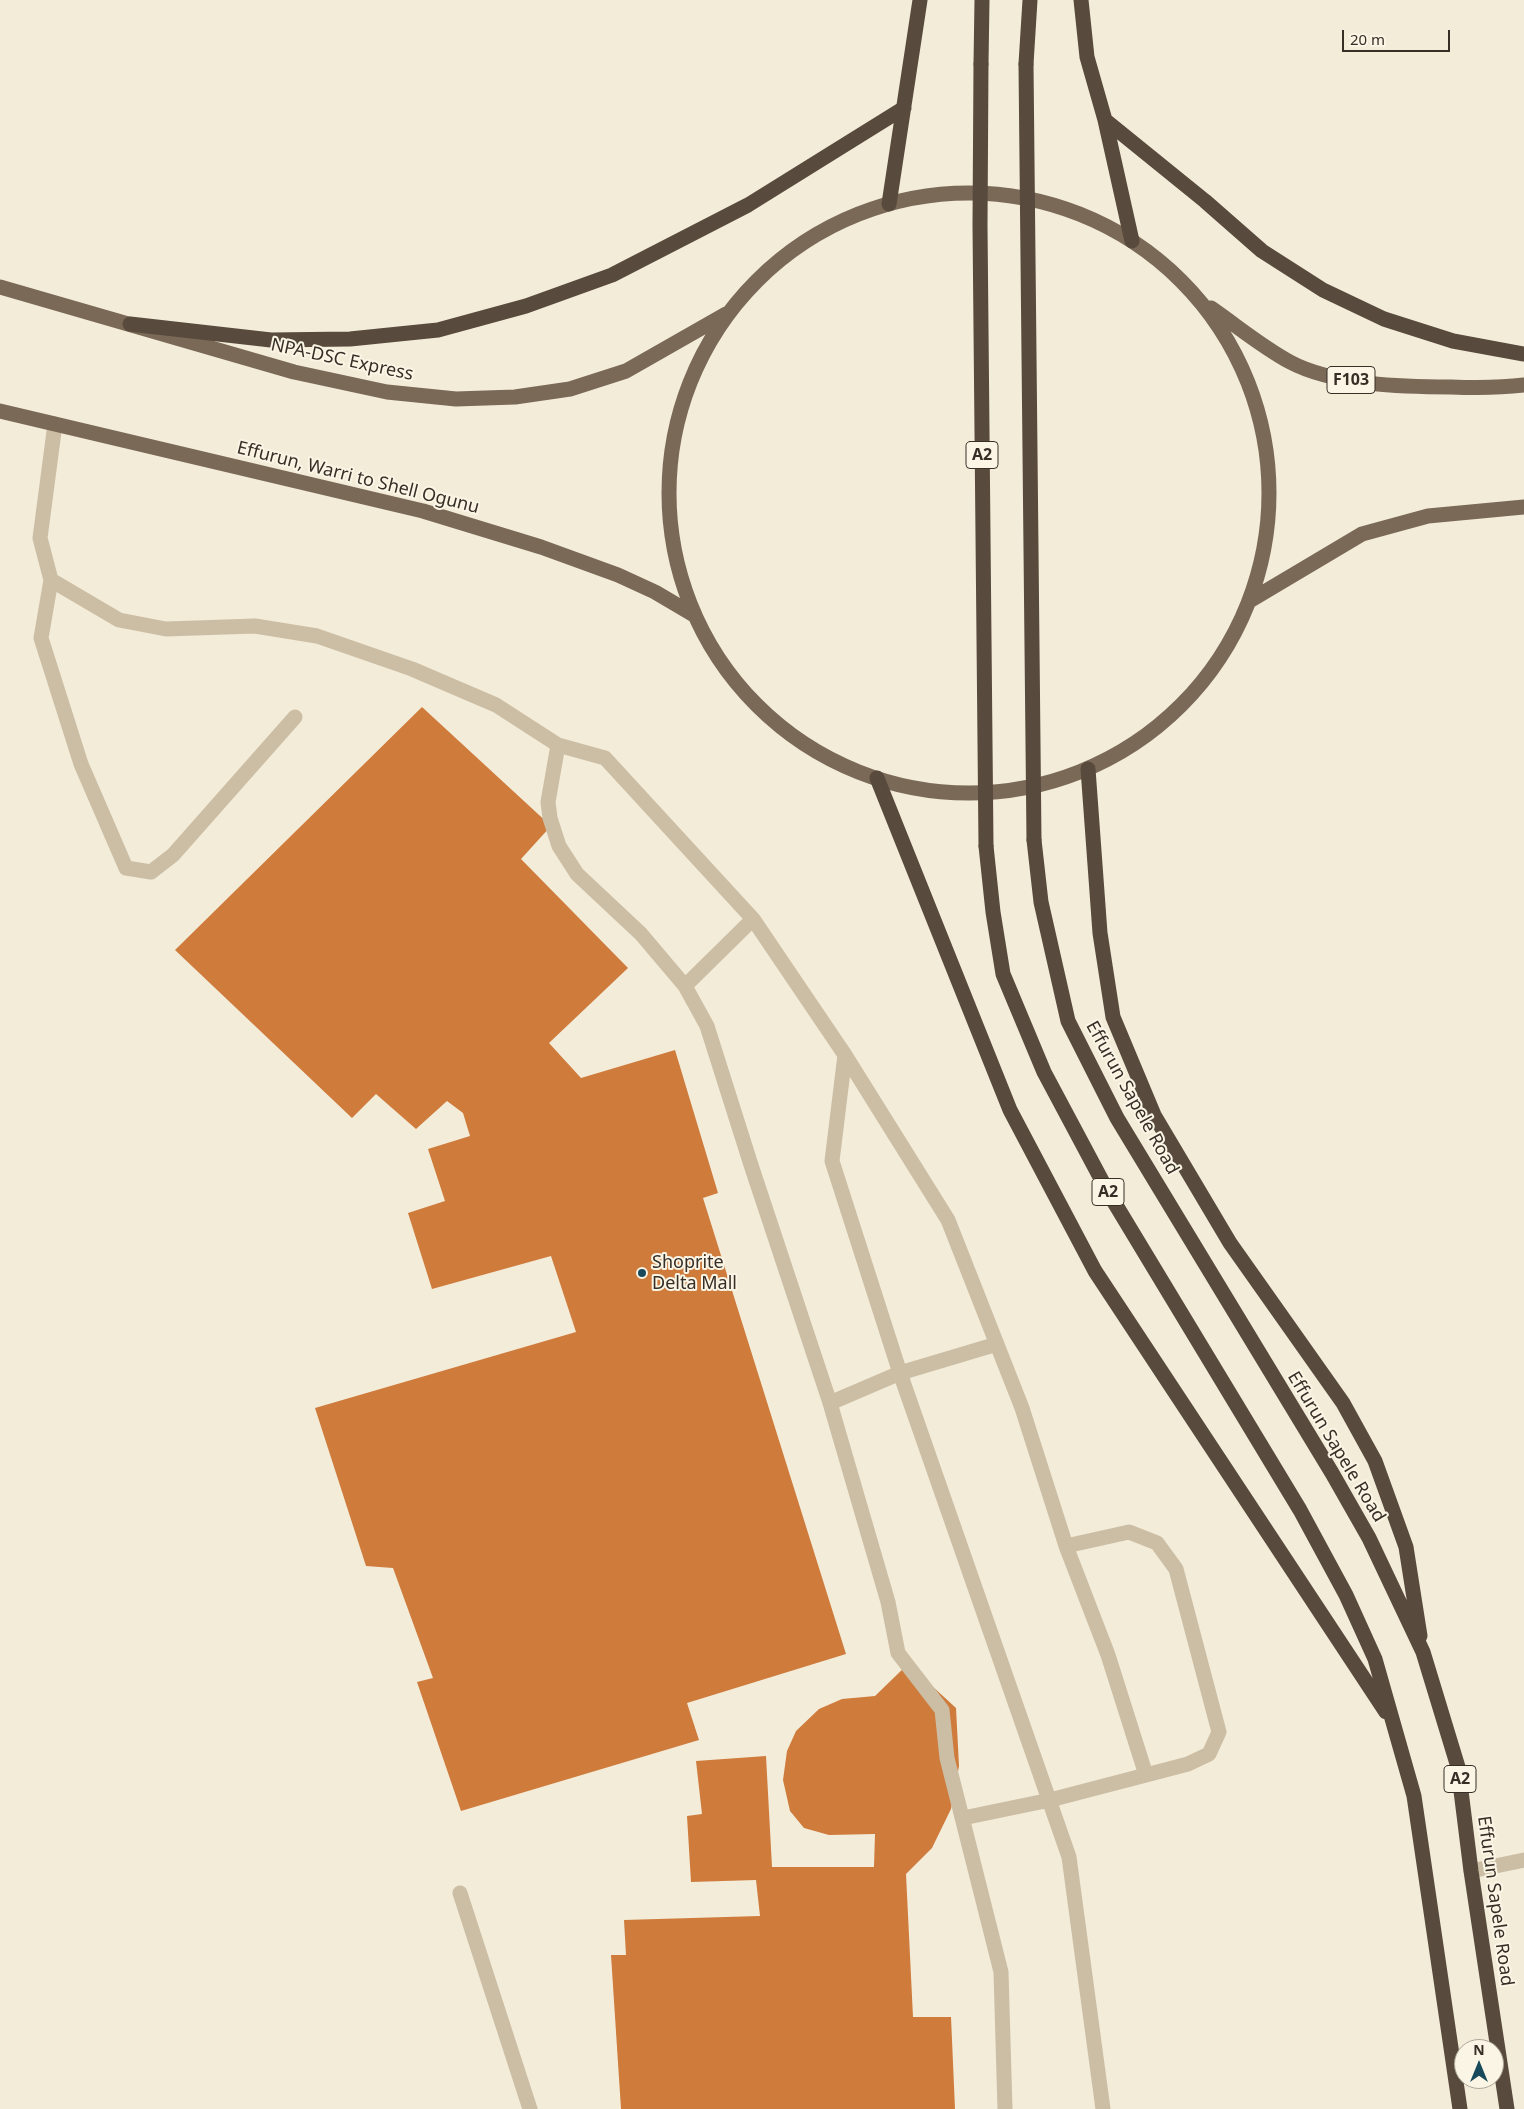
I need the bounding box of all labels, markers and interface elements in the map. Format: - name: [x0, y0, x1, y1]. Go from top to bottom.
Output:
- scale bar: [1344, 20, 1452, 52]
- text: 20 m: [1350, 29, 1385, 49]
- street label: NPA-DSC Express: [269, 334, 415, 386]
- road number: F103: [1327, 366, 1375, 394]
- street label: Effurun, Warri to Shell Ogunu: [235, 437, 481, 519]
- road number: A2: [966, 442, 998, 468]
- street label: Effurun Sapele Road: [1081, 1018, 1183, 1178]
- road number: A2: [1092, 1178, 1124, 1206]
- place label: Shoprite Delta Mall: [652, 1252, 737, 1294]
- marker: Shoprite Delta Mall: [636, 1267, 648, 1279]
- street label: Effurun Sapele Road: [1282, 1368, 1390, 1526]
- road number: A2: [1444, 1766, 1476, 1792]
- street label: Effurun Sapele Road: [1472, 1814, 1518, 1988]
- north arrow: [1454, 2039, 1504, 2089]
- text: N: [1473, 2040, 1485, 2059]

